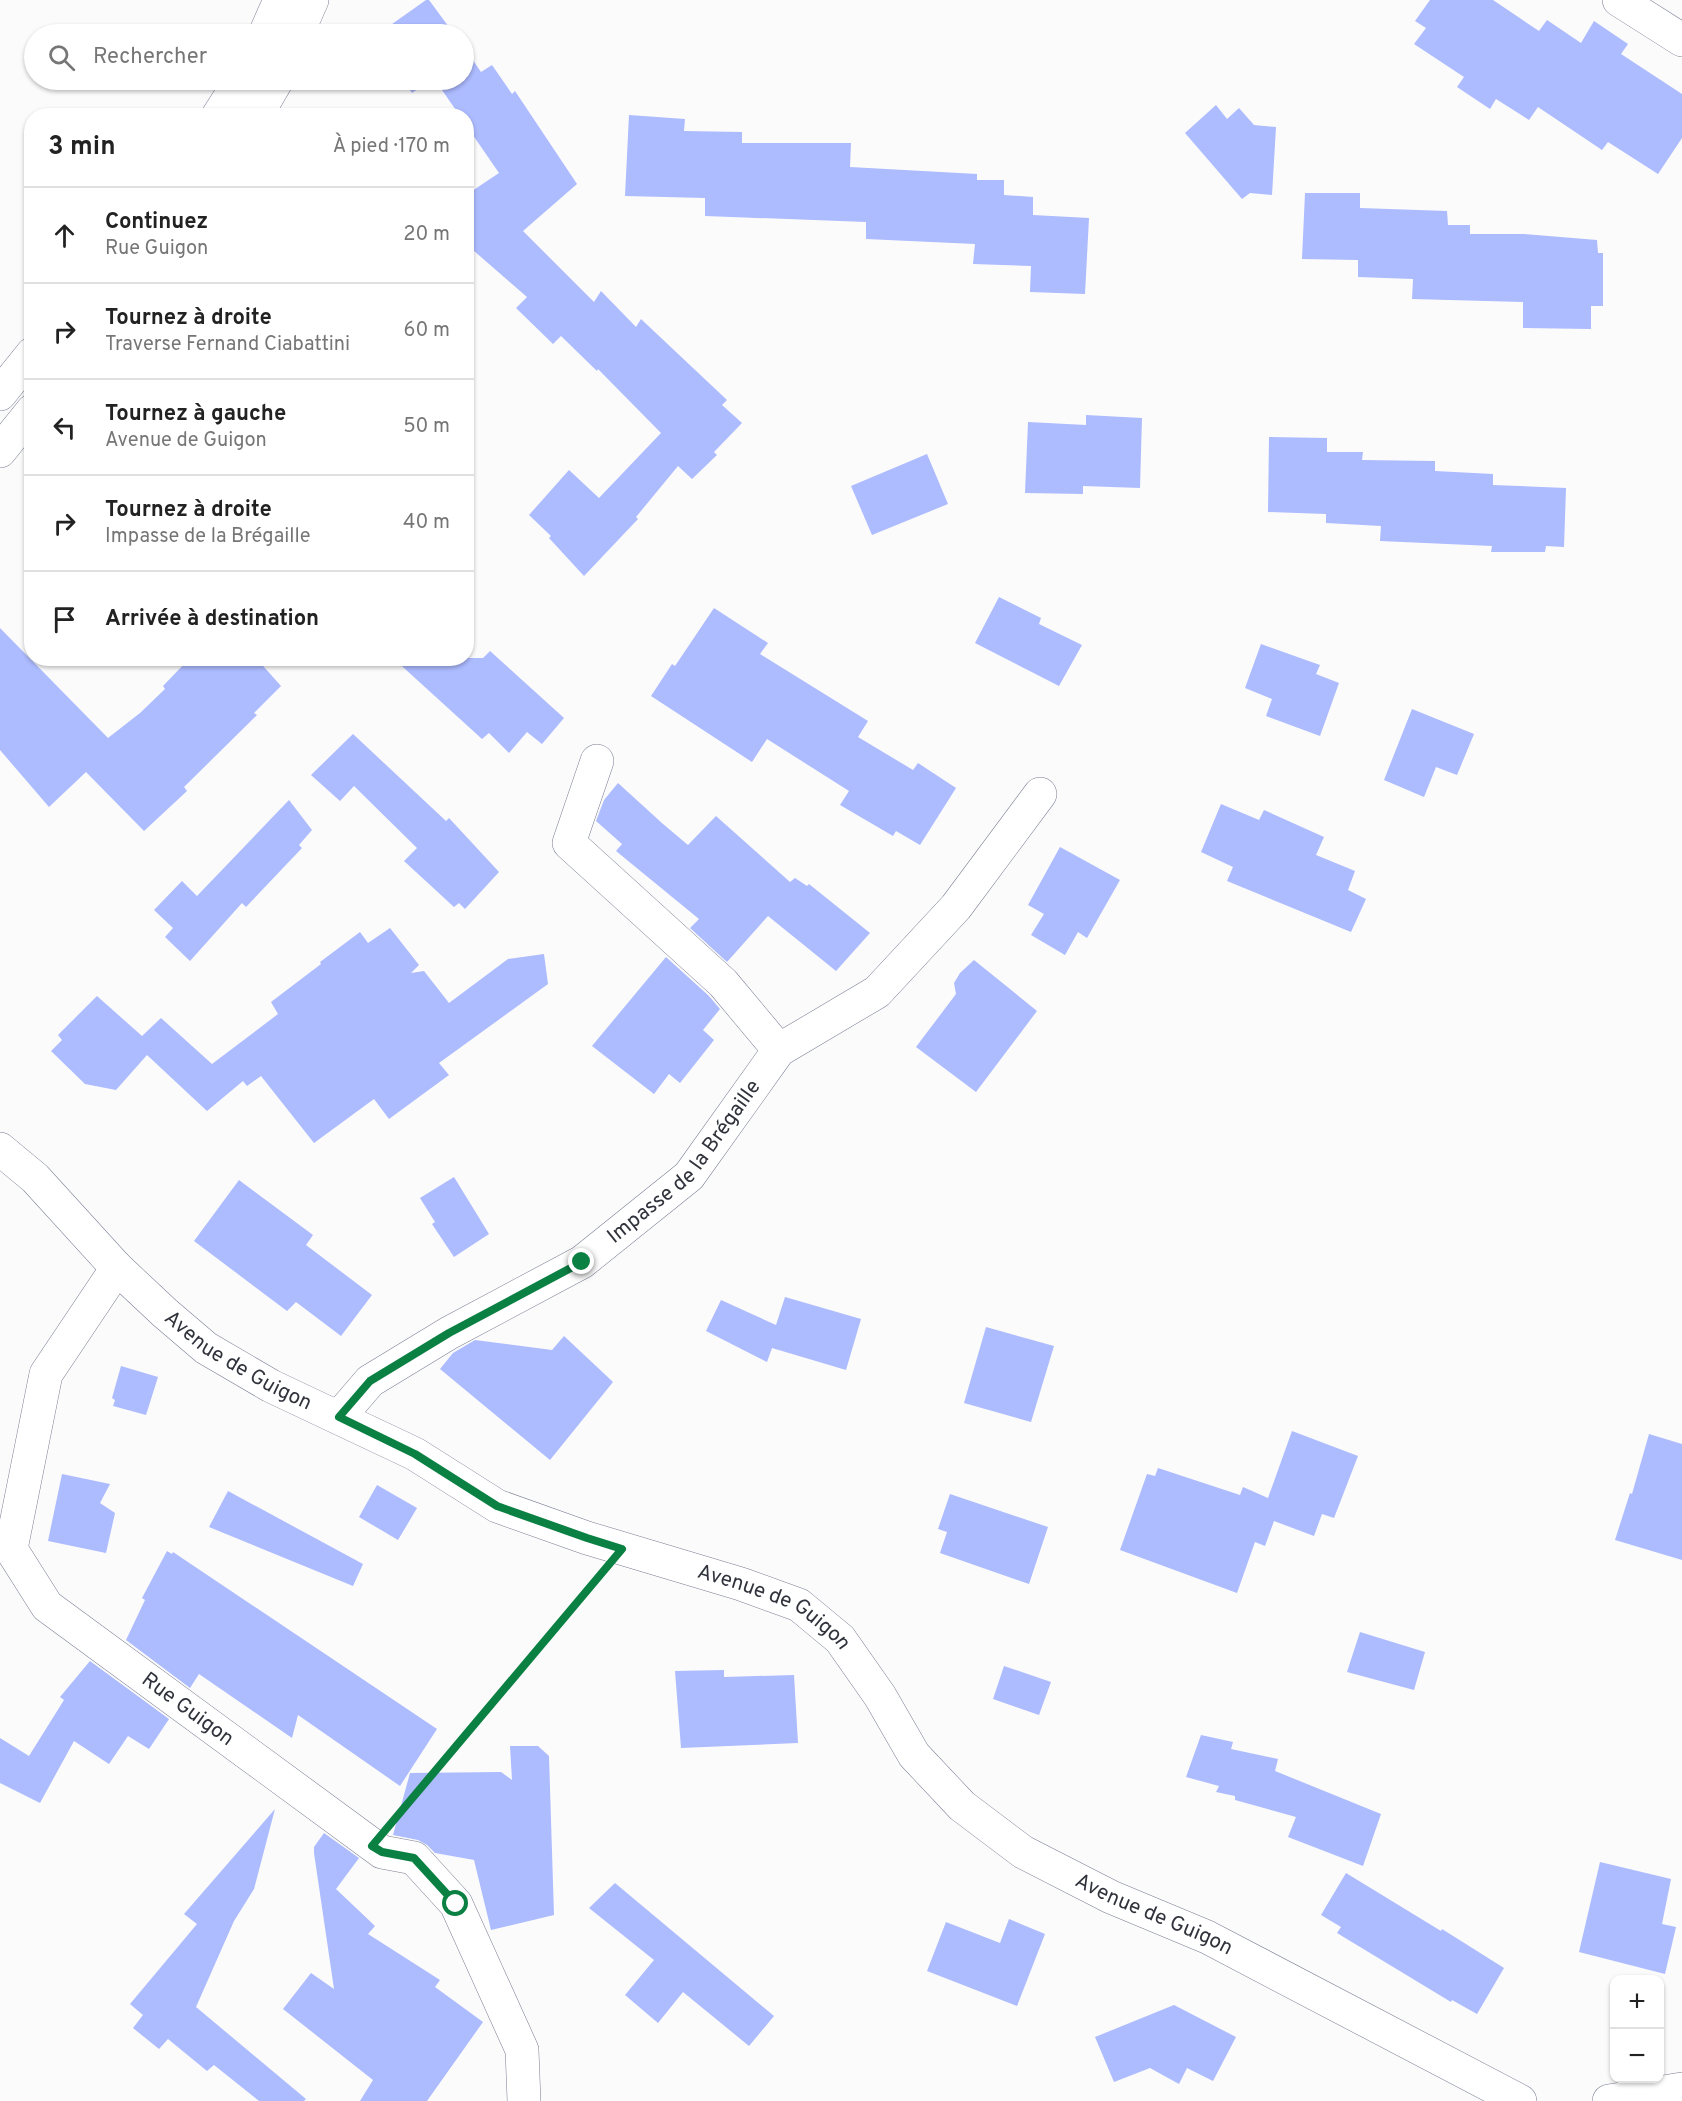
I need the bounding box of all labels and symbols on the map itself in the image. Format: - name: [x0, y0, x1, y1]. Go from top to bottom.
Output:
- street label: Impasse de la Brégaille: [602, 1075, 767, 1250]
- route end: [568, 1248, 594, 1274]
- street label: Avenue de Guigon: [158, 1305, 316, 1417]
- street label: Avenue de Guigon: [694, 1558, 857, 1655]
- street label: Rue Guigon: [136, 1666, 239, 1752]
- street label: Avenue de Guigon: [1070, 1867, 1237, 1962]
- route start: [442, 1890, 468, 1916]

